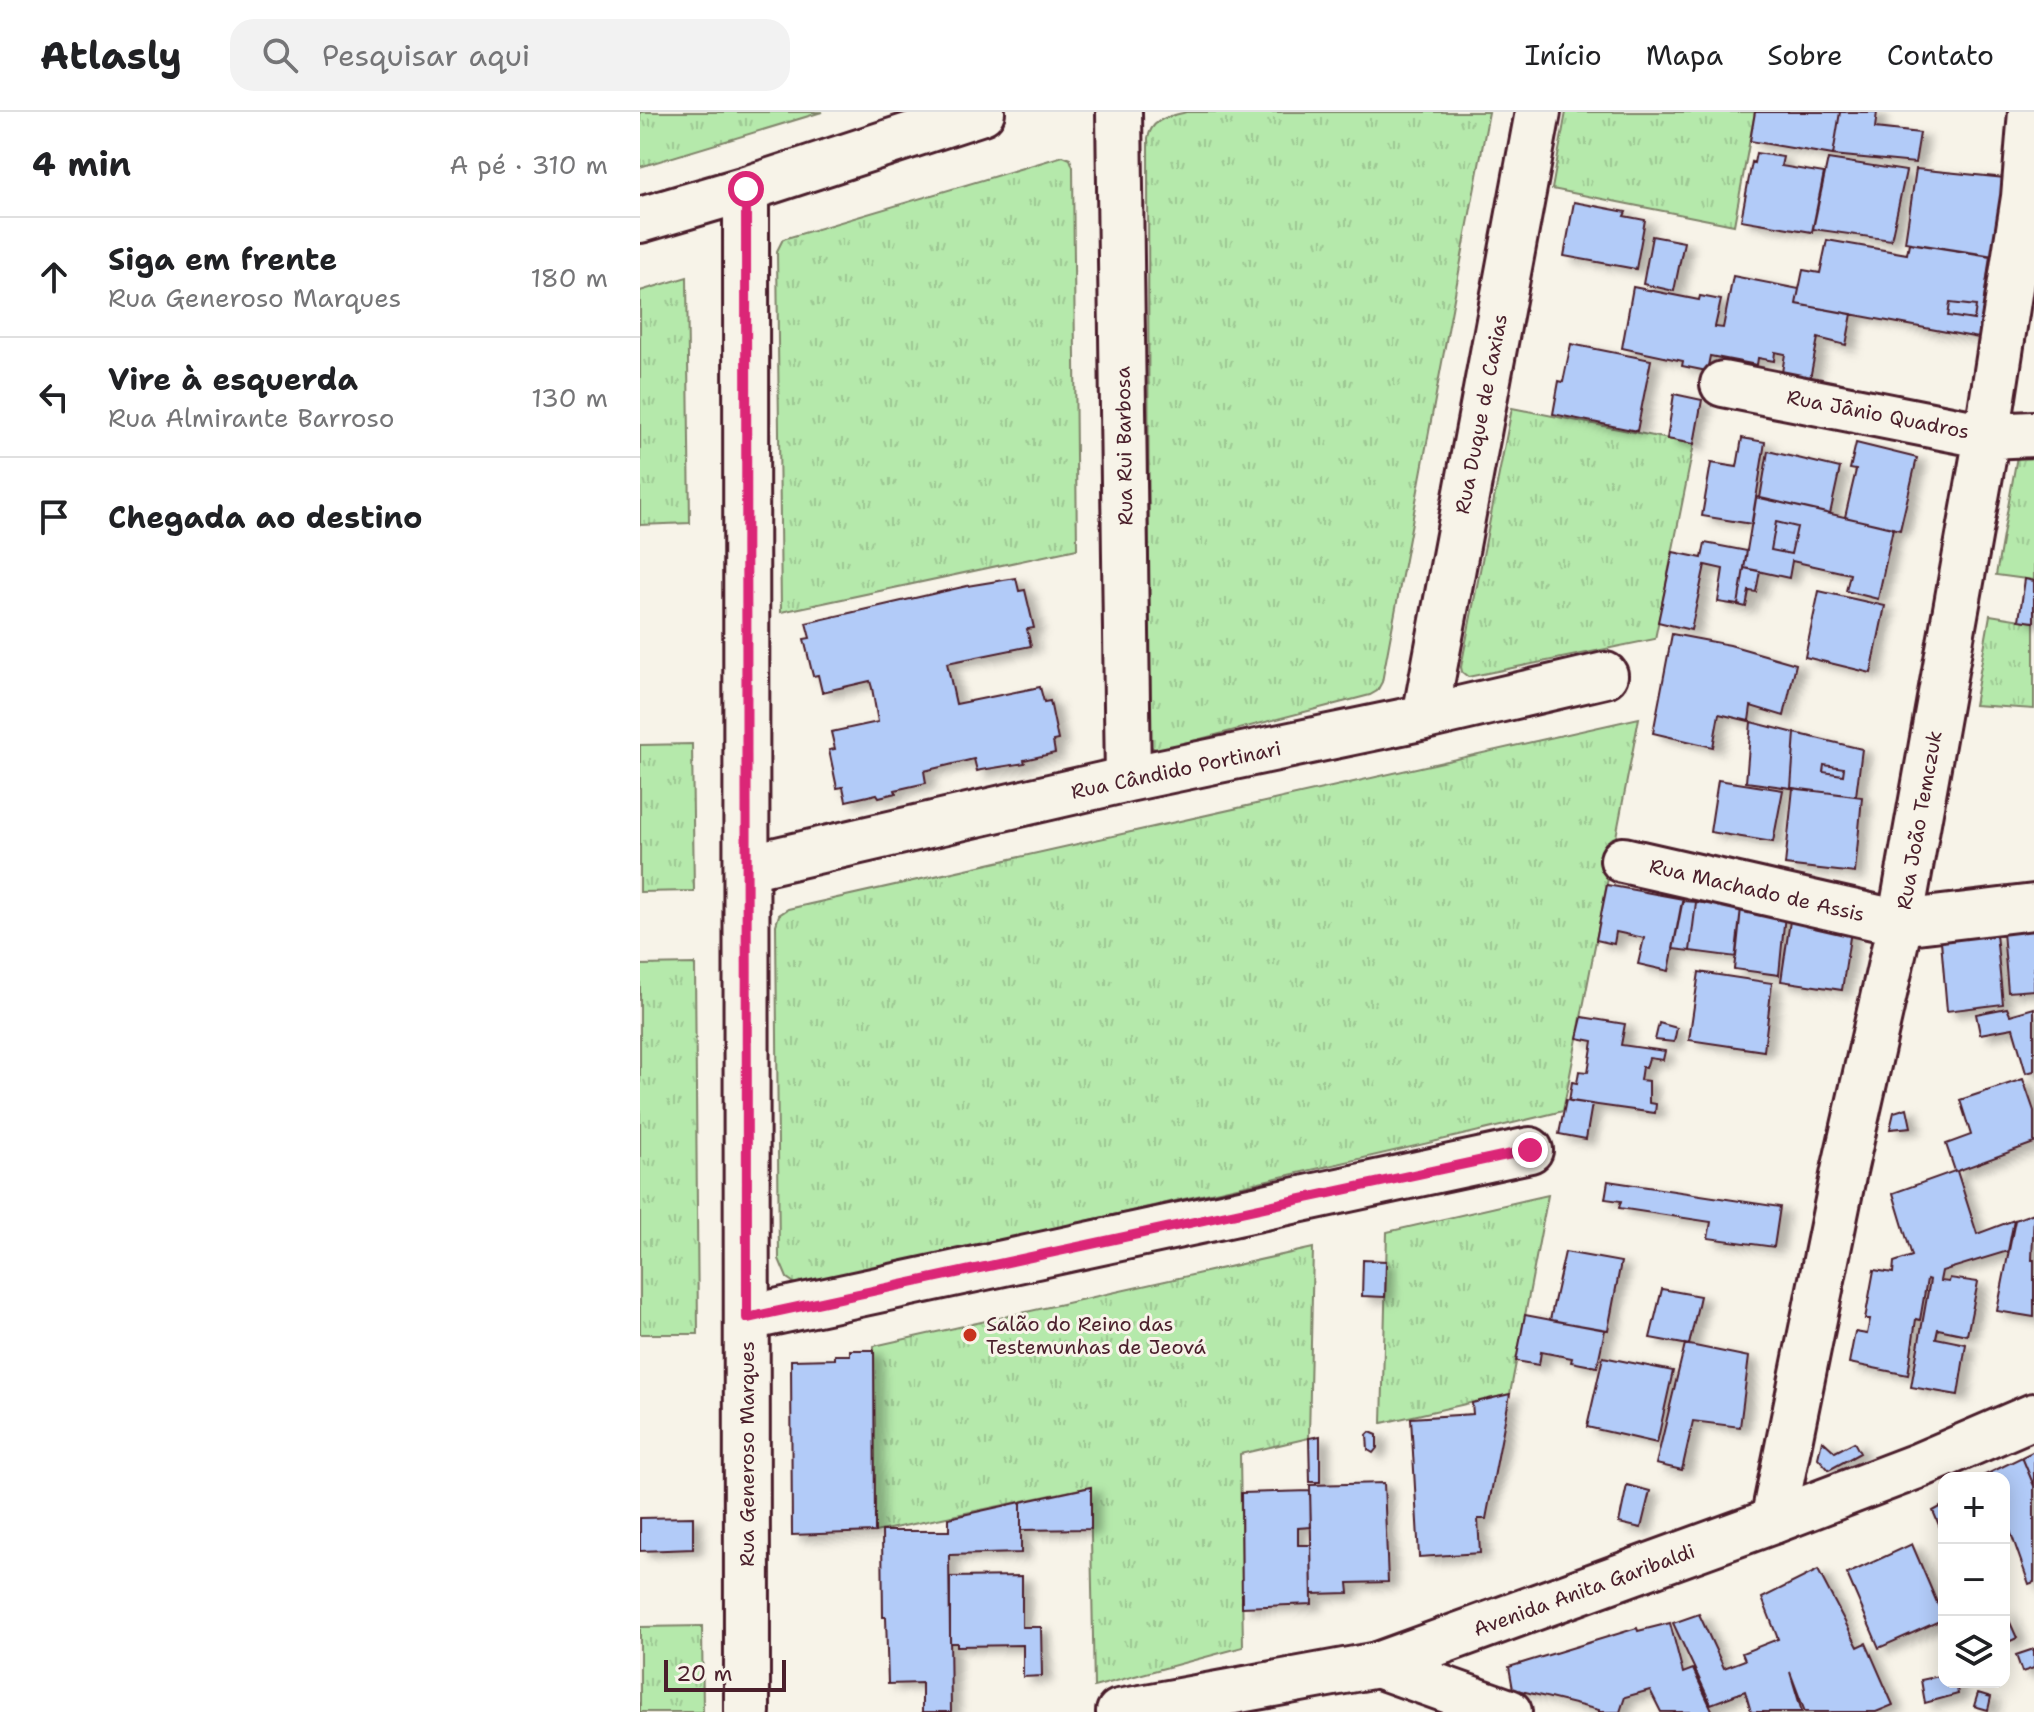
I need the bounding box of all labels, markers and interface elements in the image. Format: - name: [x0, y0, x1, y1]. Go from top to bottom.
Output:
- search box: [230, 19, 790, 91]
- text: Atlasly: [40, 30, 182, 81]
- icon: search: [258, 33, 302, 77]
- text: Pesquisar aqui: [322, 35, 530, 76]
- text: Início: [1525, 36, 1602, 74]
- text: Mapa: [1646, 36, 1723, 74]
- text: Sobre: [1767, 36, 1843, 74]
- text: Contato: [1887, 36, 1994, 74]
- text: 4 min: [32, 141, 131, 187]
- text: A pé · 310 m: [449, 147, 608, 182]
- route start: [728, 171, 764, 207]
- text: Siga em frente: [108, 239, 337, 280]
- icon: ahead: [32, 255, 76, 299]
- text: 180 m: [530, 260, 608, 295]
- text: Rua Generoso Marques: [108, 280, 401, 315]
- street label: Rua Duque de Caxias: [1449, 312, 1513, 516]
- text: Vire à esquerda: [108, 359, 358, 400]
- street label: Rua Rui Barbosa: [1110, 365, 1138, 526]
- icon: left: [32, 375, 76, 419]
- text: 130 m: [531, 380, 608, 415]
- street label: Rua Jânio Quadros: [1785, 384, 1971, 444]
- text: Rua Almirante Barroso: [108, 400, 394, 435]
- icon: arrive: [32, 495, 76, 539]
- text: Chegada ao destino: [108, 497, 423, 538]
- street label: Rua João Temczuk: [1890, 728, 1948, 912]
- street label: Rua Cândido Portinari: [1069, 735, 1283, 805]
- street label: Rua Machado de Assis: [1647, 853, 1867, 927]
- route end: [1512, 1132, 1548, 1168]
- place label: Salão do Reino das Testemunhas de Jeová: [986, 1311, 1207, 1360]
- marker: Salão do Reino das Testemunhas de Jeová: [961, 1326, 979, 1344]
- street label: Rua Generoso Marques: [734, 1341, 760, 1567]
- map controls: [1938, 1472, 2010, 1688]
- button: +: [1938, 1472, 2010, 1544]
- street label: Avenida Anita Garibaldi: [1470, 1538, 1698, 1642]
- button: −: [1938, 1544, 2010, 1616]
- button: layers: [1938, 1616, 2010, 1688]
- scale bar: [664, 1656, 786, 1692]
- text: 20 m: [676, 1659, 733, 1688]

